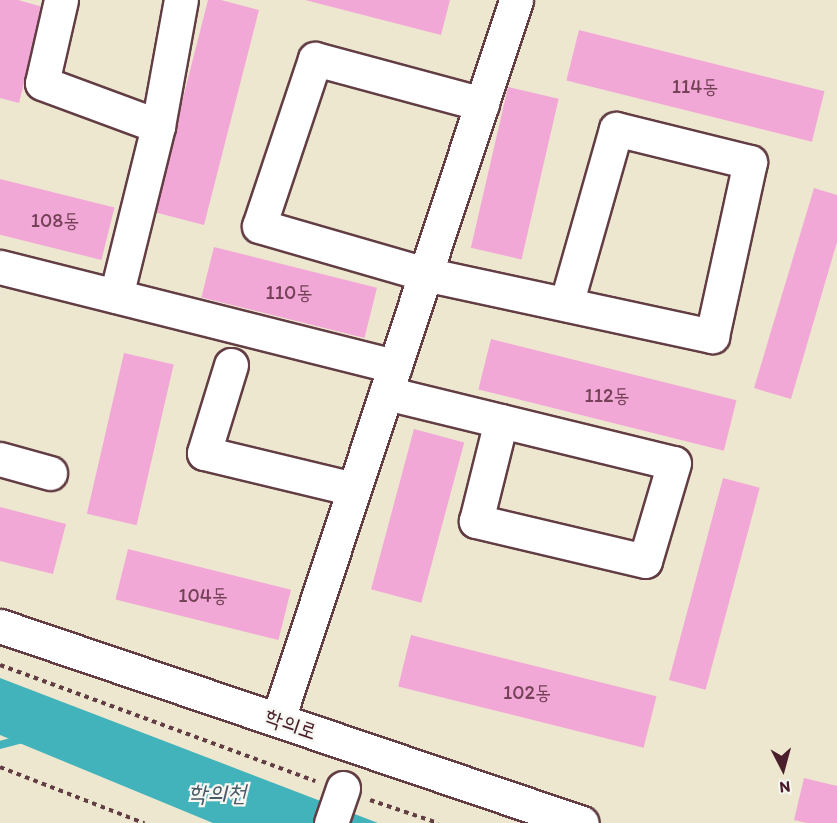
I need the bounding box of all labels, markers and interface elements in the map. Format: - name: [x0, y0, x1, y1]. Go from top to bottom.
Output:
- house number: 114동: [672, 74, 718, 98]
- house number: 108동: [31, 208, 79, 232]
- house number: 110동: [266, 280, 312, 304]
- house number: 112동: [584, 383, 630, 407]
- house number: 104동: [178, 583, 228, 607]
- house number: 102동: [503, 680, 551, 704]
- street label: 학의로: [262, 703, 320, 745]
- north arrow: [753, 739, 813, 799]
- text: N: [779, 777, 791, 797]
- water label: 학의천: [188, 779, 246, 807]

